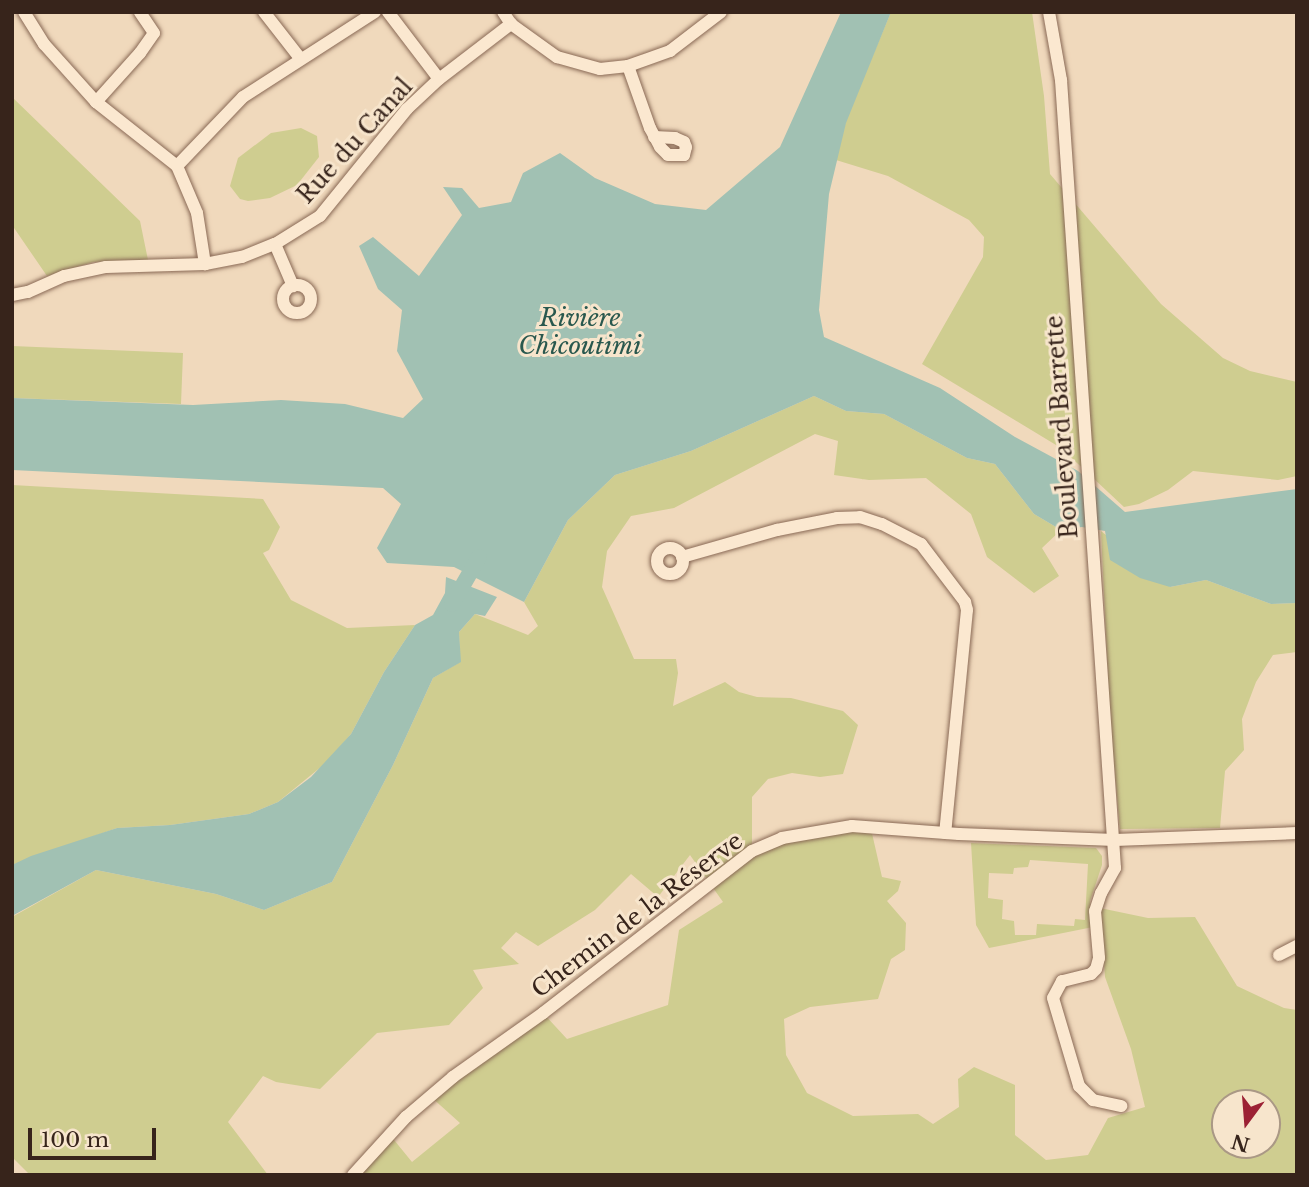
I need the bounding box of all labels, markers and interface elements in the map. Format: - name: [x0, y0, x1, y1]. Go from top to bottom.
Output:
- street label: Rue du Canal: [292, 73, 418, 209]
- water label: Rivière Chicoutimi: [519, 304, 641, 360]
- street label: Boulevard Barrette: [1040, 314, 1084, 540]
- street label: Chemin de la Réserve: [526, 827, 748, 1003]
- north arrow: [1211, 1089, 1281, 1159]
- scale bar: [32, 1114, 159, 1158]
- text: 100 m: [41, 1127, 109, 1153]
- text: N: [1229, 1129, 1252, 1156]

